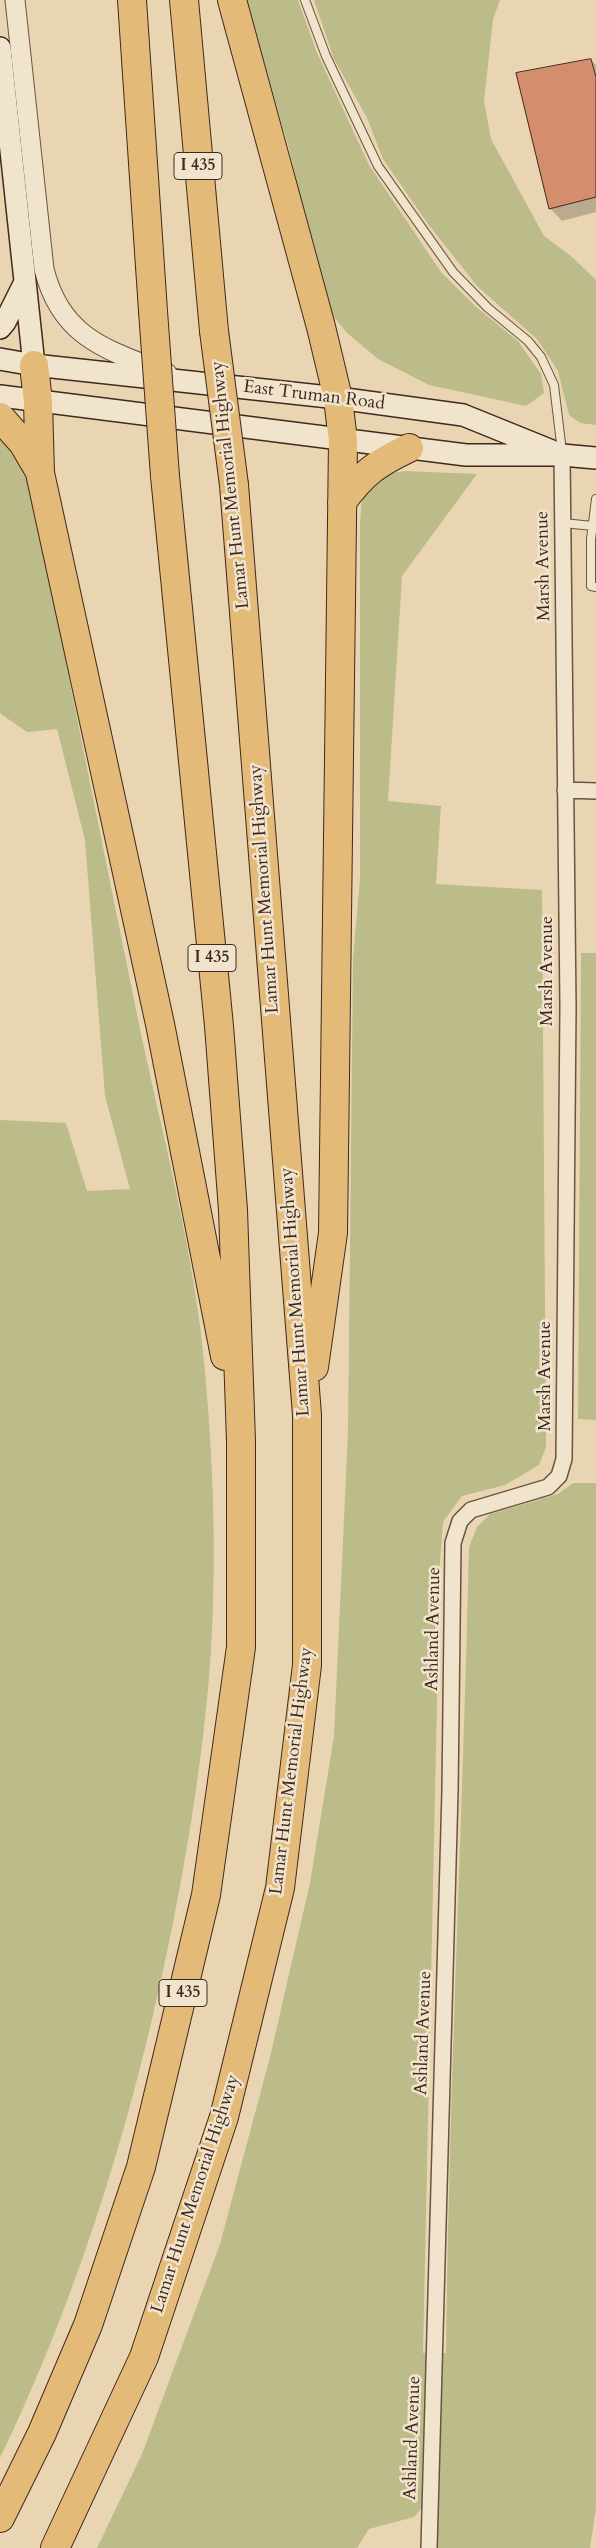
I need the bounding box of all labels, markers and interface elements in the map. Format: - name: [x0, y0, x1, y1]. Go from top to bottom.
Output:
- road number: I 435: [174, 153, 222, 180]
- street label: Lamar Hunt Memorial Highway: [207, 360, 255, 610]
- street label: East Truman Road: [242, 377, 386, 415]
- street label: Marsh Avenue: [532, 511, 556, 621]
- street label: Lamar Hunt Memorial Highway: [246, 764, 284, 1014]
- street label: Marsh Avenue: [537, 916, 559, 1026]
- road number: I 435: [188, 944, 236, 971]
- street label: Lamar Hunt Memorial Highway: [277, 1167, 315, 1417]
- street label: Marsh Avenue: [535, 1321, 557, 1431]
- street label: Ashland Avenue: [422, 1567, 446, 1691]
- street label: Lamar Hunt Memorial Highway: [266, 1646, 318, 1896]
- street label: Ashland Avenue: [411, 1971, 437, 2095]
- road number: I 435: [159, 1980, 207, 2006]
- street label: Lamar Hunt Memorial Highway: [147, 2072, 245, 2316]
- street label: Ashland Avenue: [400, 2376, 426, 2500]

